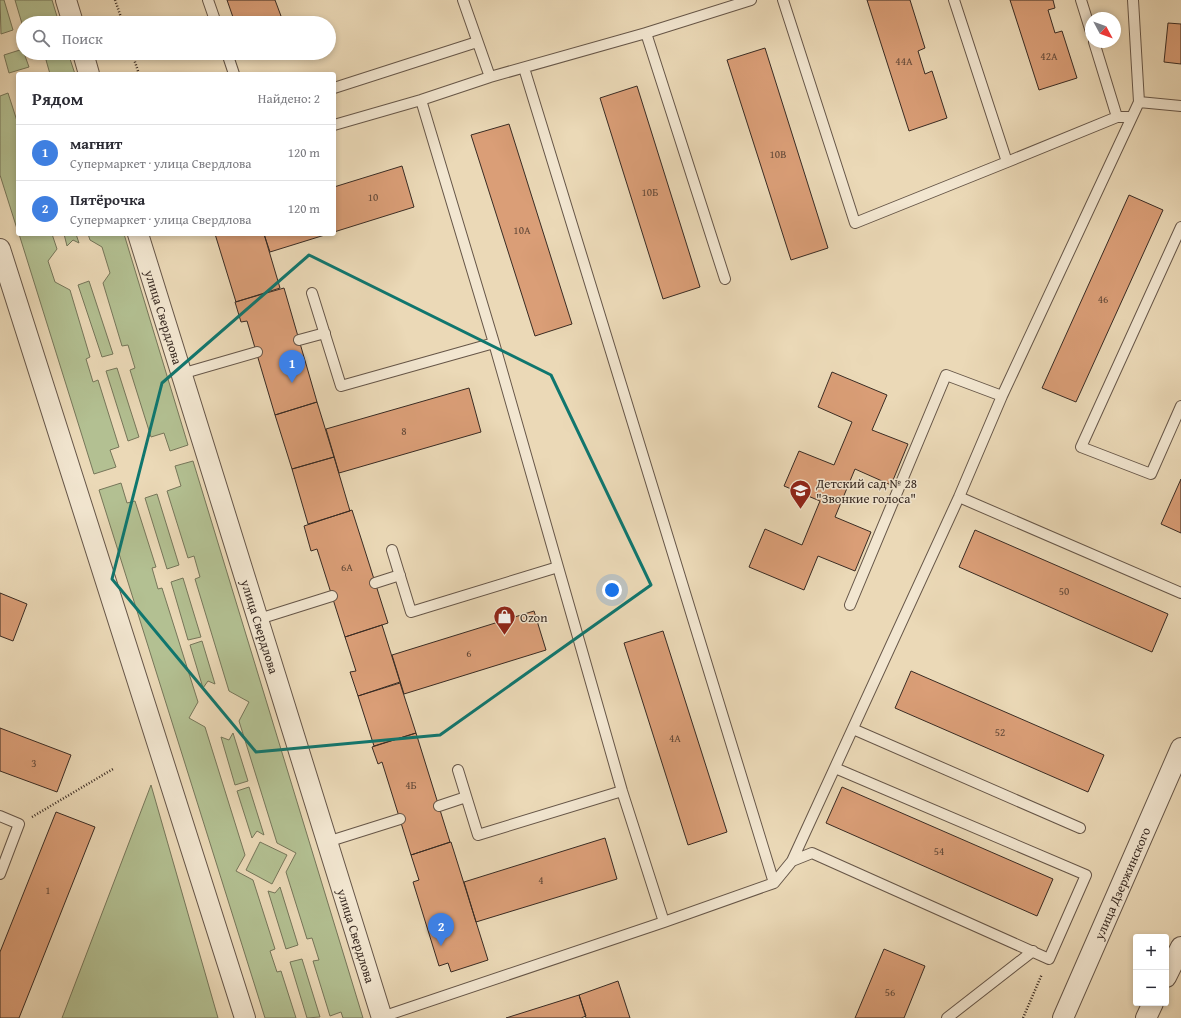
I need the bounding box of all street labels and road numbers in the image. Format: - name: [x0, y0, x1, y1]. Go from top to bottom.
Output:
- street label: улица Свердлова: [140, 267, 188, 367]
- street label: улица Свердлова: [236, 576, 284, 677]
- street label: улица Дзержинского: [1088, 824, 1155, 944]
- street label: улица Свердлова: [332, 885, 380, 986]

